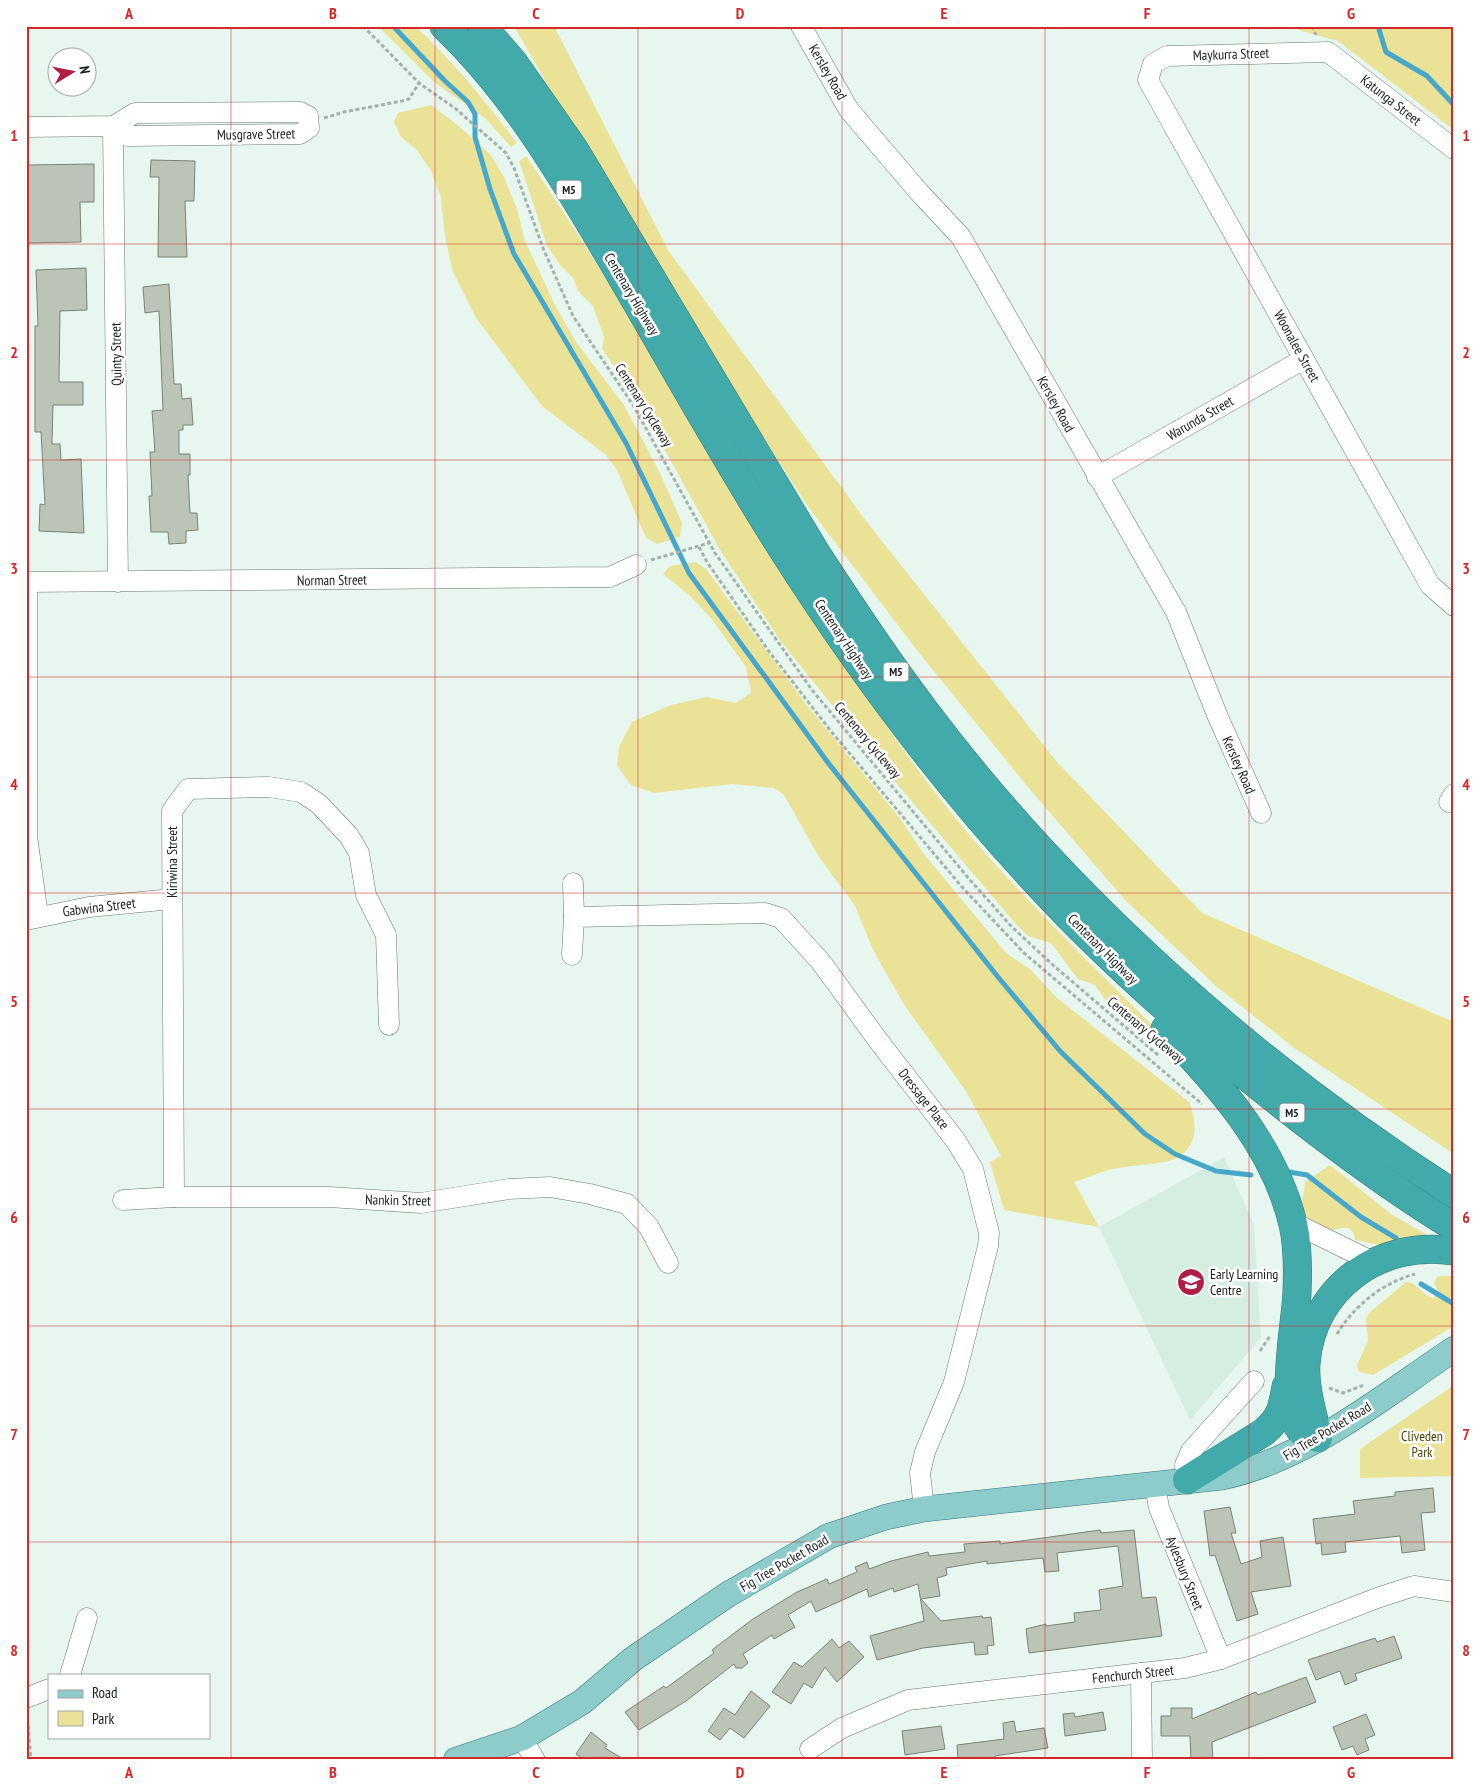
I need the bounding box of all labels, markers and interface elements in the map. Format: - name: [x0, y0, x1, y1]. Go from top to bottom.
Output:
- text: A: [124, 3, 134, 23]
- text: B: [329, 3, 337, 23]
- text: C: [532, 3, 540, 23]
- text: D: [736, 3, 745, 23]
- text: E: [941, 3, 948, 23]
- text: F: [1144, 3, 1151, 23]
- text: G: [1347, 3, 1355, 23]
- street label: Kersley Road: [805, 41, 851, 103]
- street label: Maykurra Street: [1192, 44, 1270, 64]
- north arrow: [48, 48, 98, 98]
- text: N: [75, 64, 94, 75]
- street label: Katunga Street: [1357, 71, 1425, 129]
- street label: Musgrave Street: [217, 124, 295, 144]
- text: 1: [10, 125, 18, 145]
- text: 1: [1462, 125, 1470, 145]
- road number: M5: [556, 180, 582, 200]
- street label: Centenary Highway: [600, 250, 664, 339]
- street label: Woonalee Street: [1270, 307, 1324, 385]
- street label: Quinty Street: [106, 322, 126, 386]
- text: 2: [10, 342, 18, 362]
- text: 2: [1462, 342, 1470, 362]
- street label: Centenary Cycleway: [611, 360, 677, 451]
- street label: Kersley Road: [1033, 373, 1079, 435]
- street label: Warunda Street: [1163, 392, 1237, 444]
- text: 3: [10, 558, 18, 578]
- text: 3: [1462, 558, 1470, 578]
- street label: Norman Street: [297, 570, 367, 590]
- street label: Centenary Highway: [811, 596, 878, 683]
- road number: M5: [884, 662, 908, 682]
- street label: Centenary Cycleway: [831, 698, 906, 783]
- street label: Kersley Road: [1218, 733, 1260, 797]
- text: 4: [10, 774, 18, 794]
- text: 4: [1462, 774, 1470, 794]
- street label: Kiriwina Street: [163, 826, 181, 898]
- street label: Gabwina Street: [61, 894, 137, 920]
- street label: Centenary Highway: [1064, 910, 1143, 989]
- text: 5: [10, 991, 18, 1011]
- text: 5: [1462, 991, 1470, 1011]
- street label: Centenary Cycleway: [1104, 993, 1189, 1068]
- street label: Dressage Place: [895, 1065, 954, 1133]
- road number: M5: [1280, 1104, 1304, 1122]
- street label: Nankin Street: [365, 1190, 431, 1210]
- text: 6: [10, 1207, 18, 1227]
- text: 6: [1462, 1207, 1470, 1227]
- place label: Early Learning Centre: [1210, 1265, 1278, 1299]
- school or university icon: Early Learning Centre: [1176, 1267, 1206, 1297]
- street label: Fig Tree Pocket Road: [1280, 1398, 1374, 1464]
- text: 7: [10, 1424, 18, 1444]
- text: 7: [1462, 1424, 1470, 1444]
- park label: Cliveden Park: [1401, 1427, 1443, 1461]
- street label: Fig Tree Pocket Road: [736, 1530, 832, 1596]
- street label: Aylesbury Street: [1162, 1533, 1208, 1613]
- text: 8: [10, 1640, 18, 1660]
- text: 8: [1462, 1640, 1470, 1660]
- street label: Fenchurch Street: [1091, 1661, 1175, 1687]
- legend: [48, 1674, 210, 1738]
- text: Road: [92, 1683, 118, 1702]
- text: Park: [92, 1709, 114, 1728]
- text: A: [124, 1762, 134, 1782]
- text: B: [329, 1762, 337, 1782]
- text: C: [532, 1762, 540, 1782]
- text: D: [736, 1762, 745, 1782]
- text: E: [941, 1762, 948, 1782]
- text: F: [1144, 1762, 1151, 1782]
- text: G: [1347, 1762, 1355, 1782]

